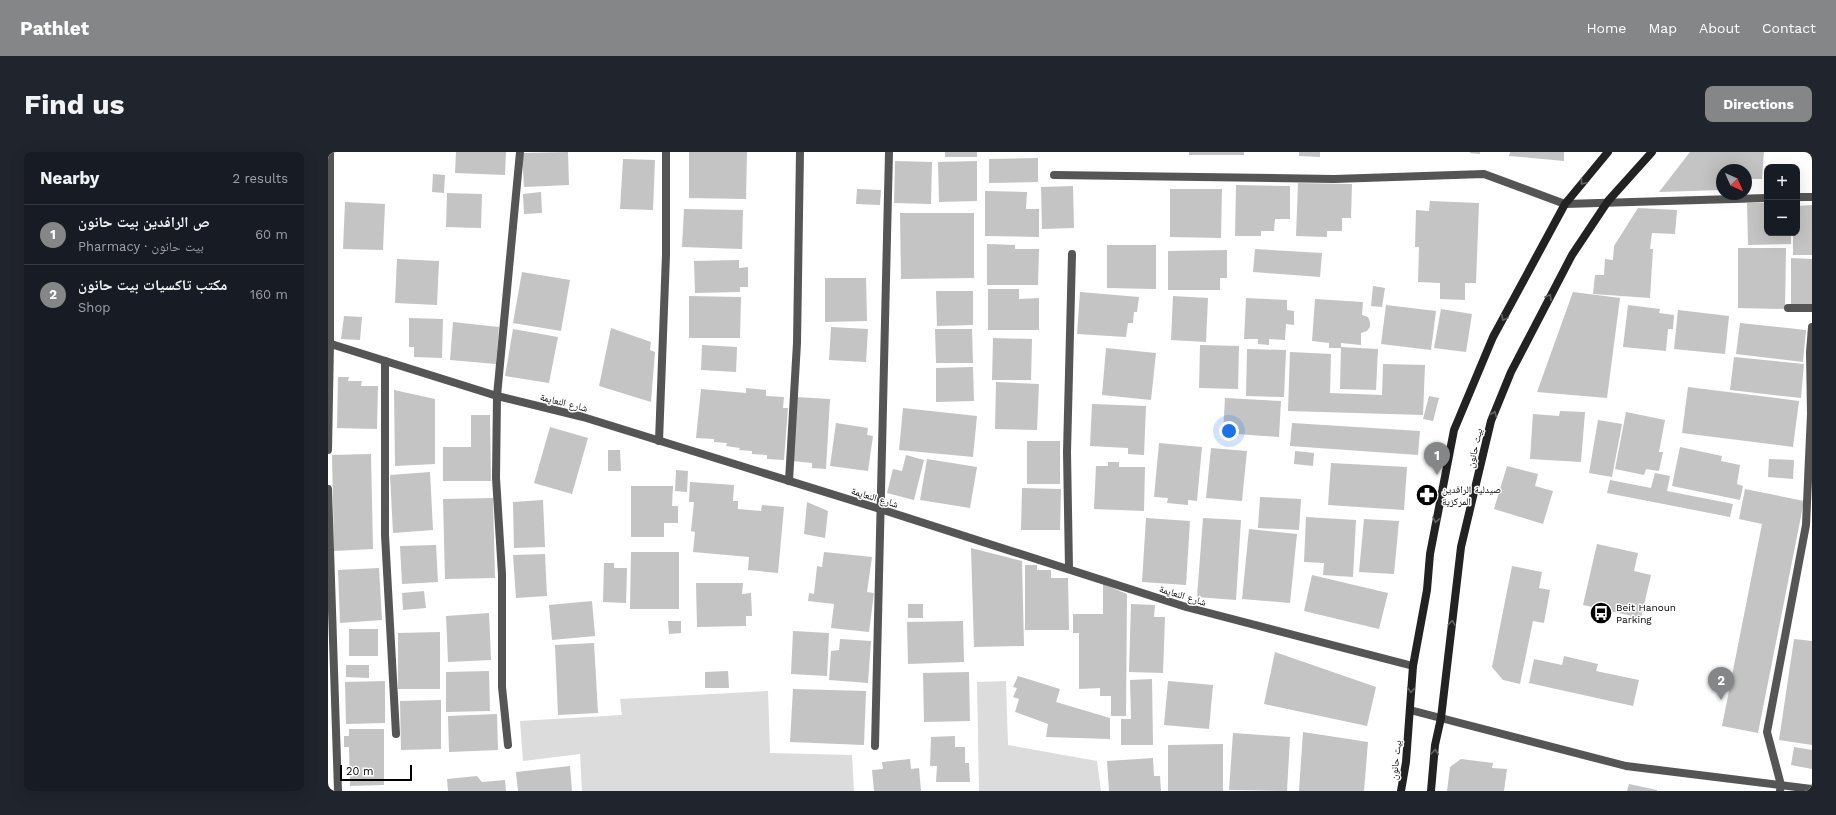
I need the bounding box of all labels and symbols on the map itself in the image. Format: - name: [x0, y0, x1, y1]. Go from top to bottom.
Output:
- north arrow: [1716, 164, 1752, 200]
- one-way arrow: [1580, 177, 1587, 185]
- one-way arrow: [1545, 293, 1552, 301]
- one-way arrow: [1501, 314, 1508, 321]
- street label: شارع النعايمة: [539, 391, 589, 415]
- one-way arrow: [1489, 411, 1497, 418]
- your location: [1219, 421, 1239, 441]
- street label: بيت حانون: [1465, 427, 1485, 469]
- pin: 1: [1424, 442, 1450, 475]
- pharmacy icon: صيدلية الرافدين المركزية: [1414, 482, 1440, 508]
- place label: صيدلية الرافدين المركزية: [1442, 484, 1501, 507]
- street label: شارع النعايمة: [850, 485, 900, 511]
- one-way arrow: [1433, 517, 1441, 523]
- street label: شارع النعايمة: [1158, 583, 1208, 609]
- bus stop icon: Beit Hanoun Parking: [1588, 600, 1614, 626]
- place label: Beit Hanoun Parking: [1616, 602, 1676, 625]
- one-way arrow: [1447, 620, 1456, 626]
- pin: 2: [1708, 667, 1734, 700]
- one-way arrow: [1407, 687, 1416, 693]
- street label: بيت حانون: [1388, 739, 1404, 781]
- one-way arrow: [1430, 749, 1439, 755]
- scale bar: [340, 763, 412, 782]

